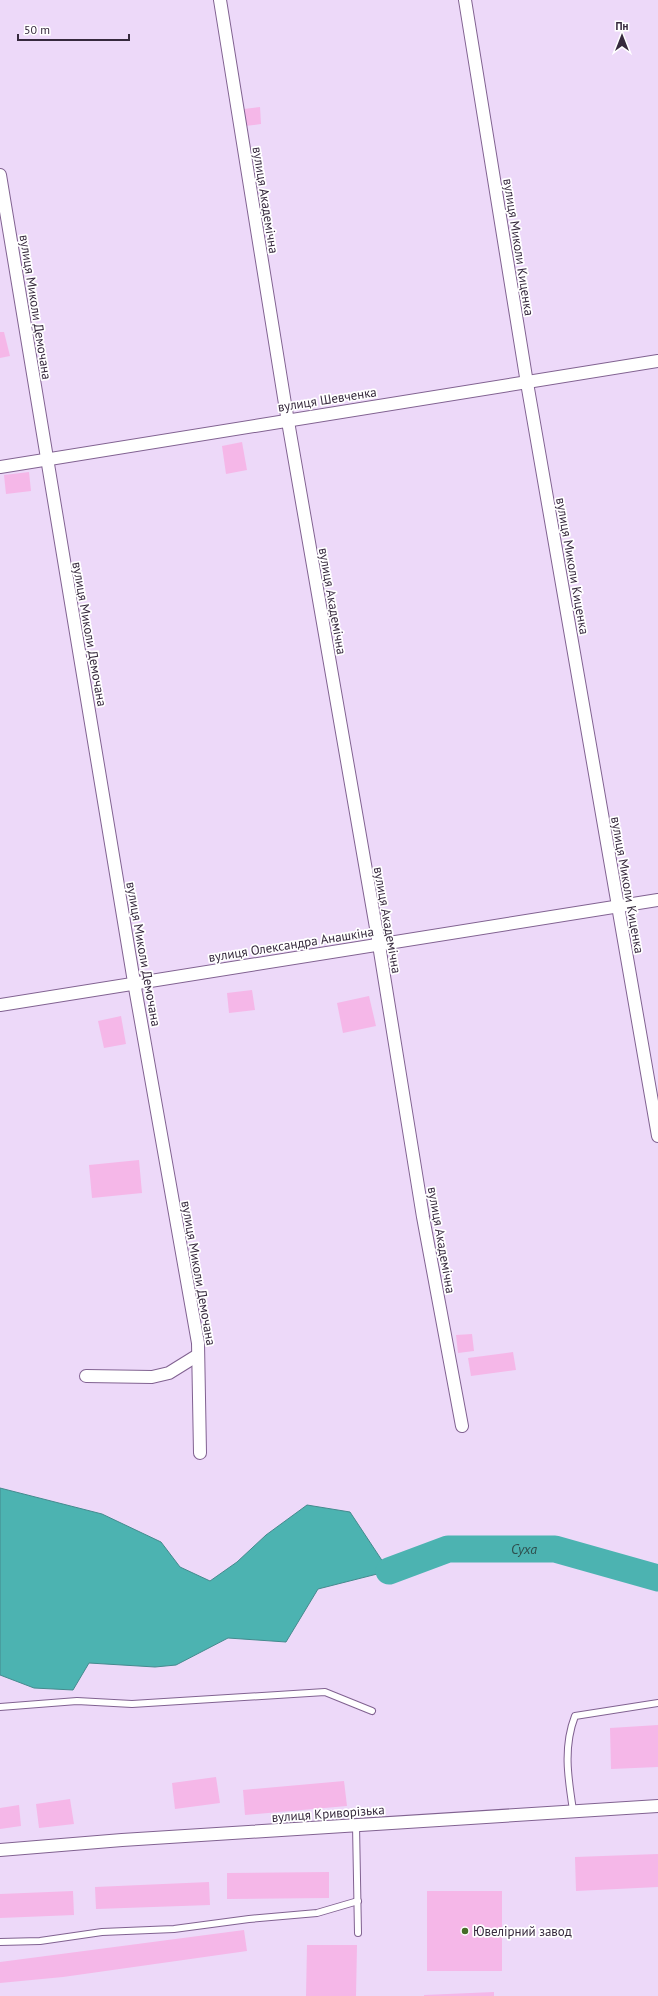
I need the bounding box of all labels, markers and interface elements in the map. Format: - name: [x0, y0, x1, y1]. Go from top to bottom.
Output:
- scale bar: [18, 16, 129, 42]
- north arrow: [602, 16, 642, 56]
- text: Пн: [616, 19, 629, 33]
- text: 50 m: [24, 22, 50, 37]
- street label: вулиця Академічна: [249, 145, 282, 255]
- street label: вулиця Миколи Киценка: [499, 177, 538, 317]
- street label: вулиця Миколи Демочана: [16, 233, 55, 381]
- street label: вулиця Шевченка: [276, 383, 378, 416]
- street label: вулиця Миколи Киценка: [552, 496, 593, 636]
- street label: вулиця Академічна: [315, 546, 350, 656]
- street label: вулиця Миколи Демочана: [68, 560, 111, 708]
- street label: вулиця Миколи Киценка: [607, 815, 648, 955]
- street label: вулиця Академічна: [370, 865, 405, 975]
- street label: вулиця Миколи Демочана: [122, 880, 165, 1028]
- street label: вулиця Олександра Анашкіна: [207, 923, 375, 966]
- street label: вулиця Академічна: [424, 1185, 459, 1295]
- street label: вулиця Миколи Демочана: [177, 1199, 220, 1347]
- water label: Суха: [511, 1540, 537, 1558]
- street label: вулиця Криворізька: [271, 1801, 385, 1826]
- place label: Ювелірний завод: [473, 1923, 572, 1940]
- marker: Ювелірний завод: [460, 1926, 470, 1936]

